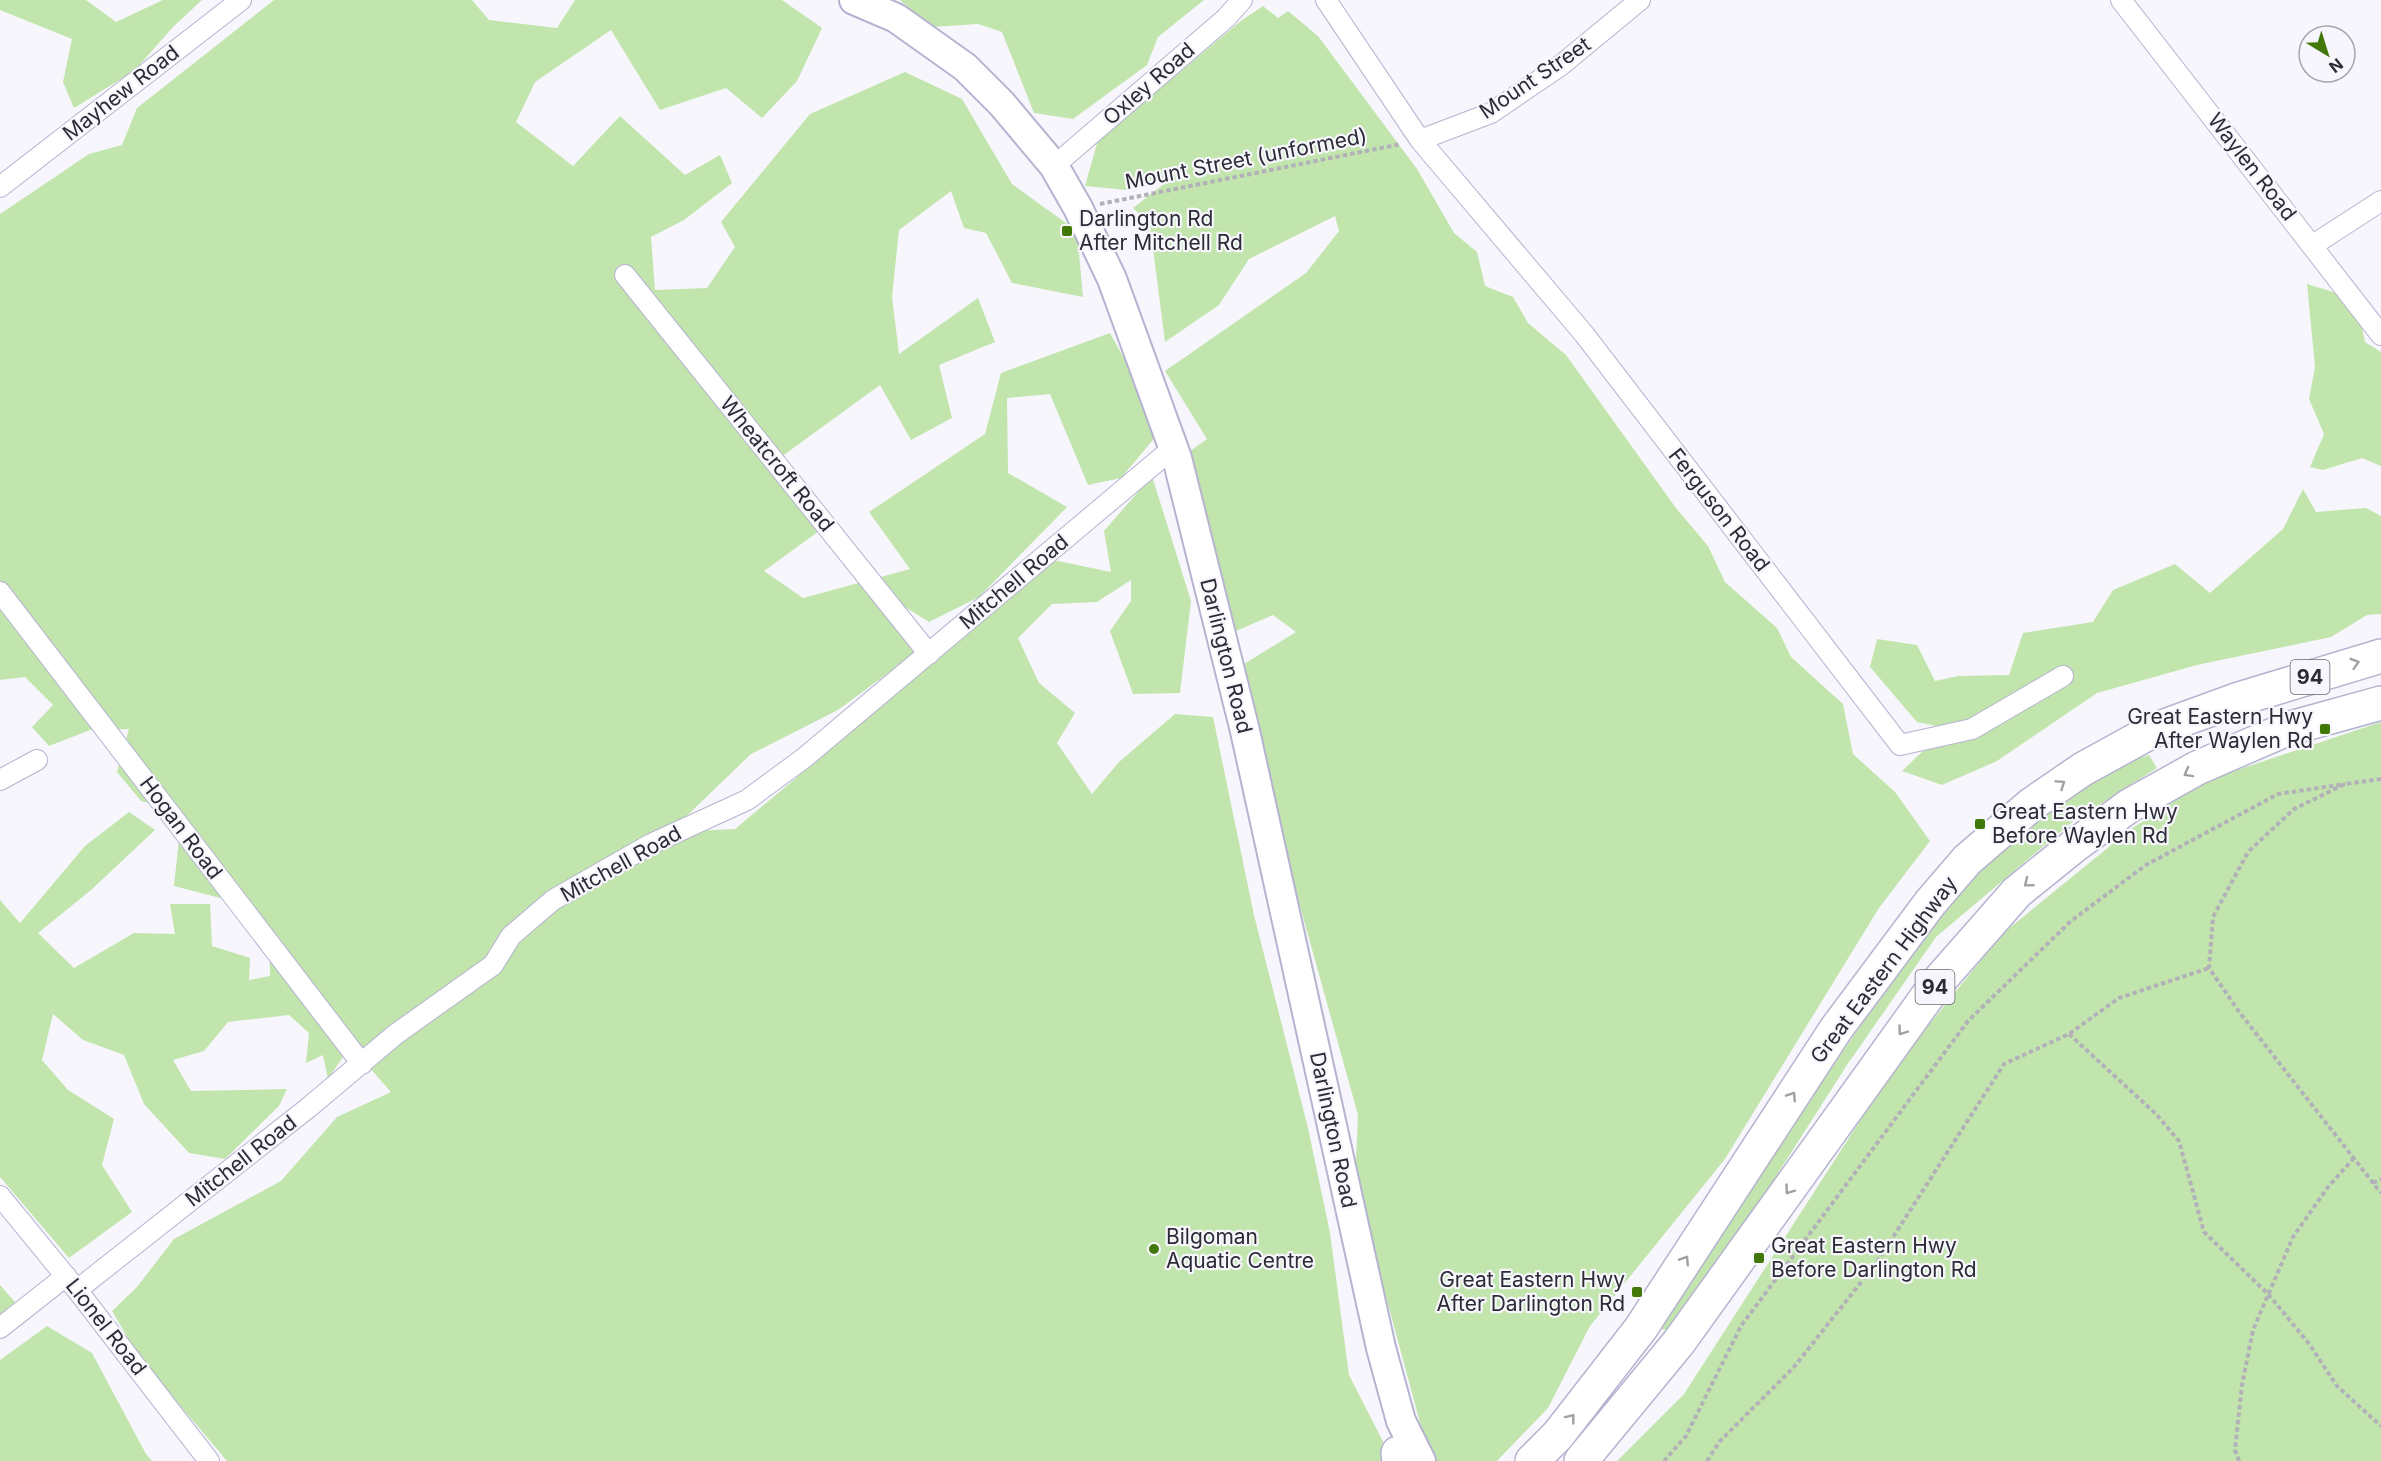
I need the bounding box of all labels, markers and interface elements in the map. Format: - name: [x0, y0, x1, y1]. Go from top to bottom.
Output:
- north arrow: [2297, 24, 2357, 84]
- street label: Mount Street: [1474, 31, 1595, 124]
- street label: Oxley Road: [1098, 37, 1199, 130]
- street label: Mayhew Road: [58, 40, 184, 146]
- text: N: [2325, 54, 2347, 77]
- street label: Waylen Road: [2203, 108, 2302, 225]
- street label: Mount Street (unformed): [1123, 123, 1369, 194]
- place label: Darlington Rd After Mitchell Rd: [1079, 206, 1243, 255]
- marker: Darlington Rd After Mitchell Rd: [1060, 224, 1074, 238]
- street label: Wheatcroft Road: [715, 391, 840, 536]
- street label: Ferguson Road: [1664, 443, 1775, 576]
- street label: Mitchell Road: [954, 529, 1073, 634]
- street label: Darlington Road: [1195, 576, 1258, 736]
- one-way arrow: [2349, 658, 2360, 670]
- road number: 94: [2290, 660, 2330, 694]
- place label: Great Eastern Hwy After Waylen Rd: [2127, 704, 2313, 753]
- marker: Great Eastern Hwy After Waylen Rd: [2318, 722, 2332, 736]
- one-way arrow: [2184, 766, 2195, 777]
- street label: Hogan Road: [135, 772, 228, 884]
- one-way arrow: [2055, 780, 2066, 791]
- place label: Great Eastern Hwy Before Waylen Rd: [1992, 799, 2178, 848]
- marker: Great Eastern Hwy Before Waylen Rd: [1973, 817, 1987, 831]
- street label: Mitchell Road: [556, 820, 685, 907]
- street label: Great Eastern Highway: [1805, 871, 1962, 1068]
- one-way arrow: [2024, 876, 2035, 887]
- road number: 94: [1916, 970, 1954, 1004]
- one-way arrow: [1898, 1025, 1909, 1036]
- street label: Darlington Road: [1305, 1050, 1362, 1210]
- one-way arrow: [1784, 1092, 1795, 1103]
- street label: Mitchell Road: [180, 1109, 301, 1212]
- one-way arrow: [1785, 1183, 1796, 1194]
- place label: Bilgoman Aquatic Centre: [1166, 1224, 1314, 1273]
- place label: Great Eastern Hwy Before Darlington Rd: [1771, 1233, 1977, 1282]
- marker: Bilgoman Aquatic Centre: [1147, 1242, 1161, 1256]
- marker: Great Eastern Hwy Before Darlington Rd: [1752, 1251, 1766, 1265]
- one-way arrow: [1678, 1255, 1689, 1266]
- place label: Great Eastern Hwy After Darlington Rd: [1436, 1267, 1625, 1316]
- street label: Lionel Road: [61, 1273, 152, 1380]
- marker: Great Eastern Hwy After Darlington Rd: [1630, 1285, 1644, 1299]
- one-way arrow: [1564, 1413, 1575, 1424]

